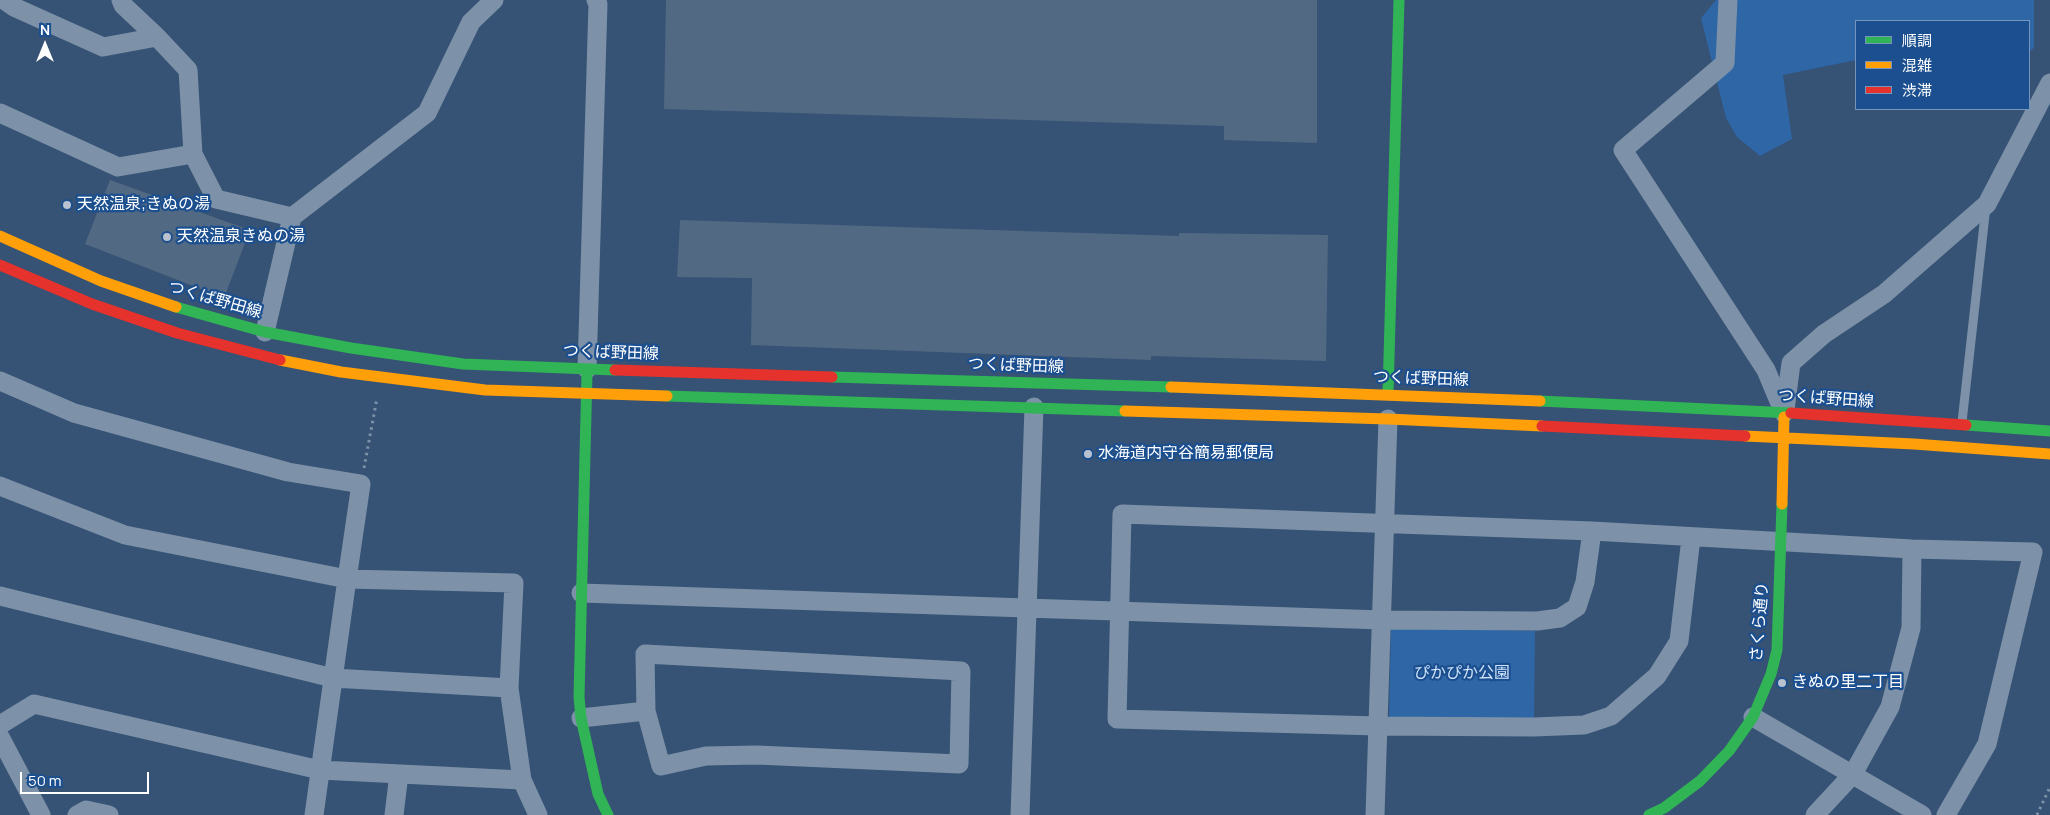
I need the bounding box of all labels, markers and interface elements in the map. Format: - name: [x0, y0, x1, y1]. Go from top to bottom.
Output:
- north arrow: [20, 20, 70, 70]
- text: N: [40, 20, 50, 39]
- legend: [1855, 20, 2030, 110]
- text: 順調: [1902, 30, 1932, 51]
- text: 混雑: [1902, 55, 1932, 76]
- text: 渋滞: [1902, 80, 1932, 101]
- place label: 天然温泉;きぬの湯: [77, 195, 210, 215]
- marker: 天然温泉;きぬの湯: [61, 199, 73, 211]
- place label: 天然温泉きぬの湯: [177, 227, 305, 247]
- marker: 天然温泉きぬの湯: [161, 231, 173, 243]
- street label: つくば野田線: [166, 278, 264, 322]
- street label: つくば野田線: [563, 342, 659, 364]
- street label: つくば野田線: [968, 355, 1064, 377]
- street label: つくば野田線: [1373, 368, 1469, 390]
- street label: つくば野田線: [1777, 386, 1875, 412]
- place label: 水海道内守谷簡易郵便局: [1098, 444, 1274, 464]
- marker: 水海道内守谷簡易郵便局: [1082, 448, 1094, 460]
- street label: さくら通り: [1747, 581, 1773, 663]
- park label: ぴかぴか公園: [1414, 664, 1510, 684]
- place label: きぬの里二丁目: [1792, 673, 1904, 693]
- marker: きぬの里二丁目: [1776, 677, 1788, 689]
- scale bar: [22, 762, 151, 794]
- text: 50 m: [28, 770, 62, 791]

